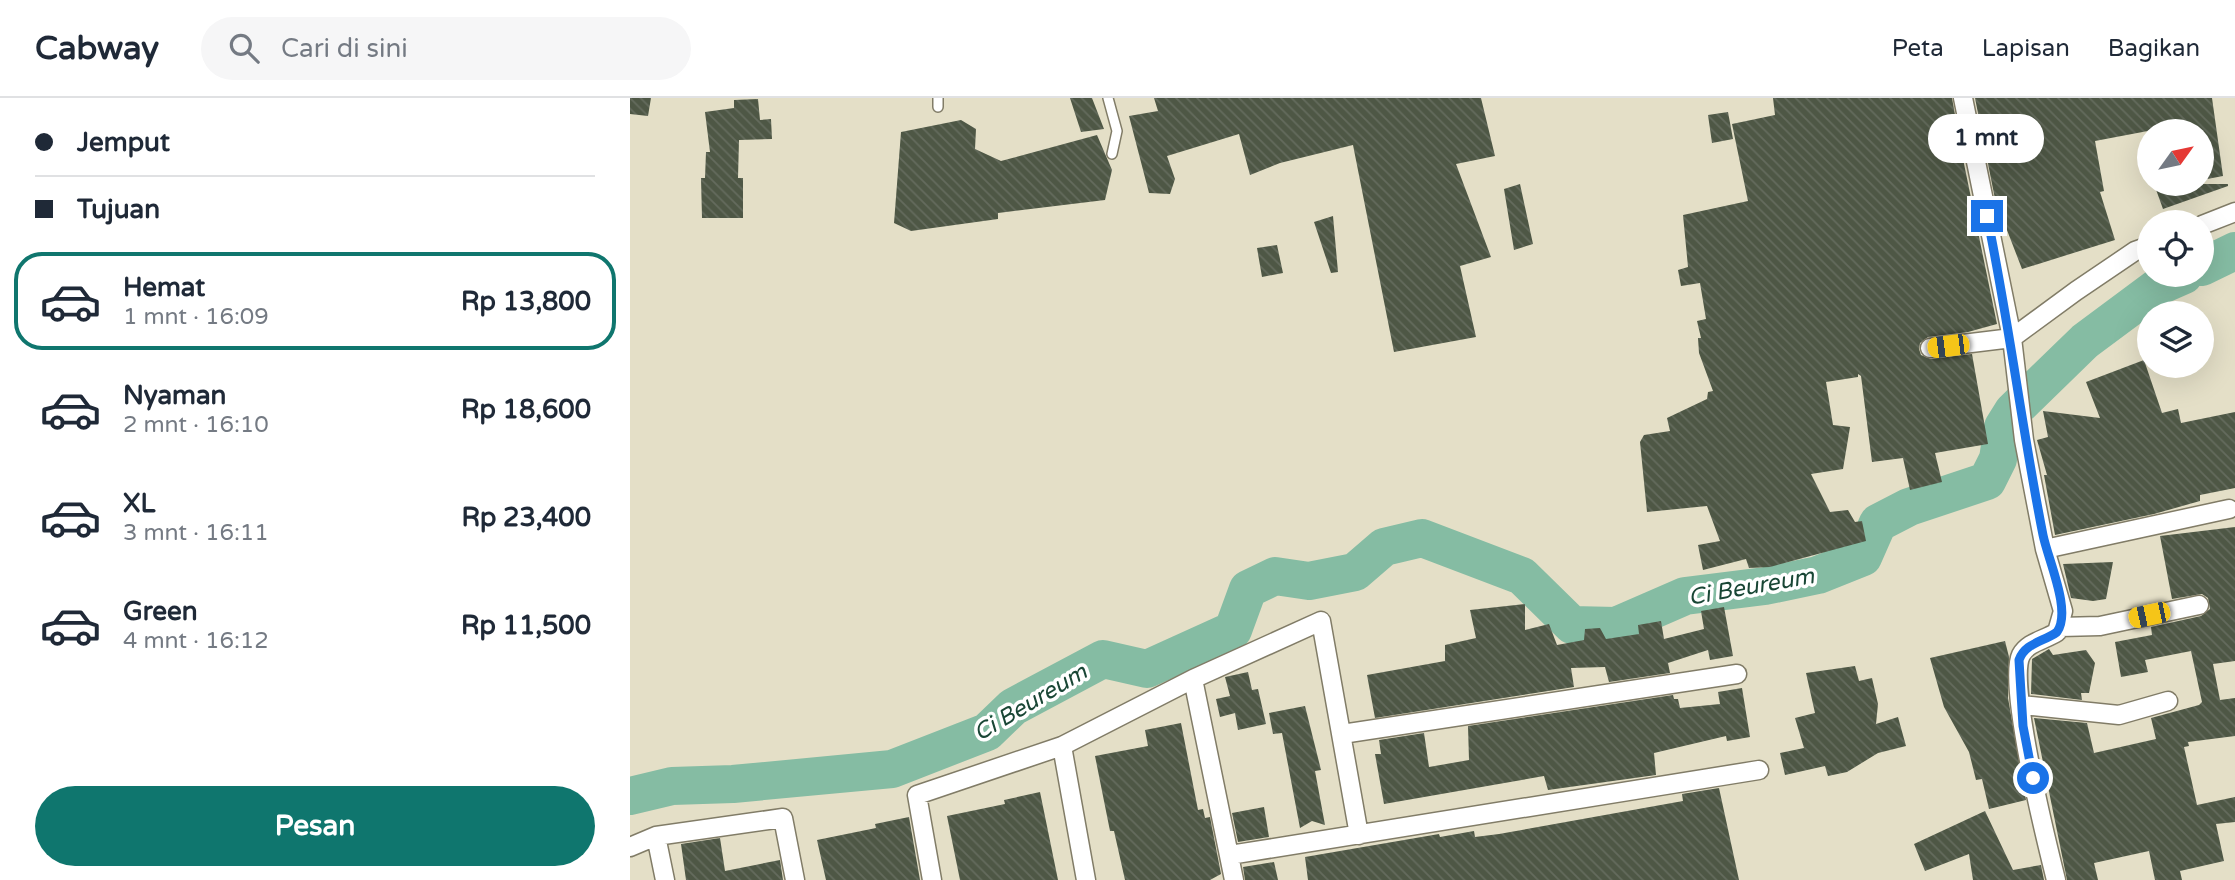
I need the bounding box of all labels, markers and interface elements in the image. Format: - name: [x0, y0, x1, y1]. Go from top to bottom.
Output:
- search box: [201, 17, 691, 80]
- text: Cabway: [35, 29, 159, 68]
- icon: search: [225, 29, 263, 67]
- text: Cari di sini: [281, 33, 408, 64]
- text: Peta: [1892, 34, 1944, 63]
- text: Lapisan: [1982, 34, 2070, 63]
- text: Bagikan: [2108, 34, 2200, 63]
- callout: 1 mnt: [1929, 115, 2045, 164]
- north arrow: [2137, 119, 2214, 196]
- map controls: [2137, 119, 2214, 378]
- text: 1 mnt: [1954, 124, 2018, 152]
- text: Jemput: [77, 127, 170, 158]
- text: Tujuan: [77, 194, 160, 225]
- route end: [1971, 200, 2003, 232]
- button: locate: [2137, 210, 2214, 287]
- icon: car: [39, 270, 102, 333]
- text: Hemat: [123, 272, 205, 303]
- text: Rp 13,800: [461, 286, 591, 317]
- button: layers: [2137, 301, 2214, 378]
- text: 1 mnt · 16:09: [123, 303, 269, 331]
- car: [1926, 333, 1971, 359]
- icon: car: [39, 378, 102, 441]
- text: Nyaman: [123, 380, 226, 411]
- text: Rp 18,600: [461, 394, 591, 425]
- text: 2 mnt · 16:10: [123, 411, 269, 439]
- icon: car: [39, 486, 102, 549]
- text: XL: [123, 488, 155, 519]
- text: Rp 23,400: [461, 502, 591, 533]
- text: 3 mnt · 16:11: [123, 519, 269, 547]
- water label: Ci Beureum: [1686, 562, 1817, 612]
- icon: car: [39, 594, 102, 657]
- text: Green: [123, 596, 198, 627]
- car: [2127, 600, 2172, 630]
- text: Rp 11,500: [461, 610, 591, 641]
- text: 4 mnt · 16:12: [123, 627, 269, 655]
- water label: Ci Beureum: [969, 658, 1093, 748]
- route start: [2017, 762, 2049, 794]
- button: Pesan: [35, 786, 595, 866]

